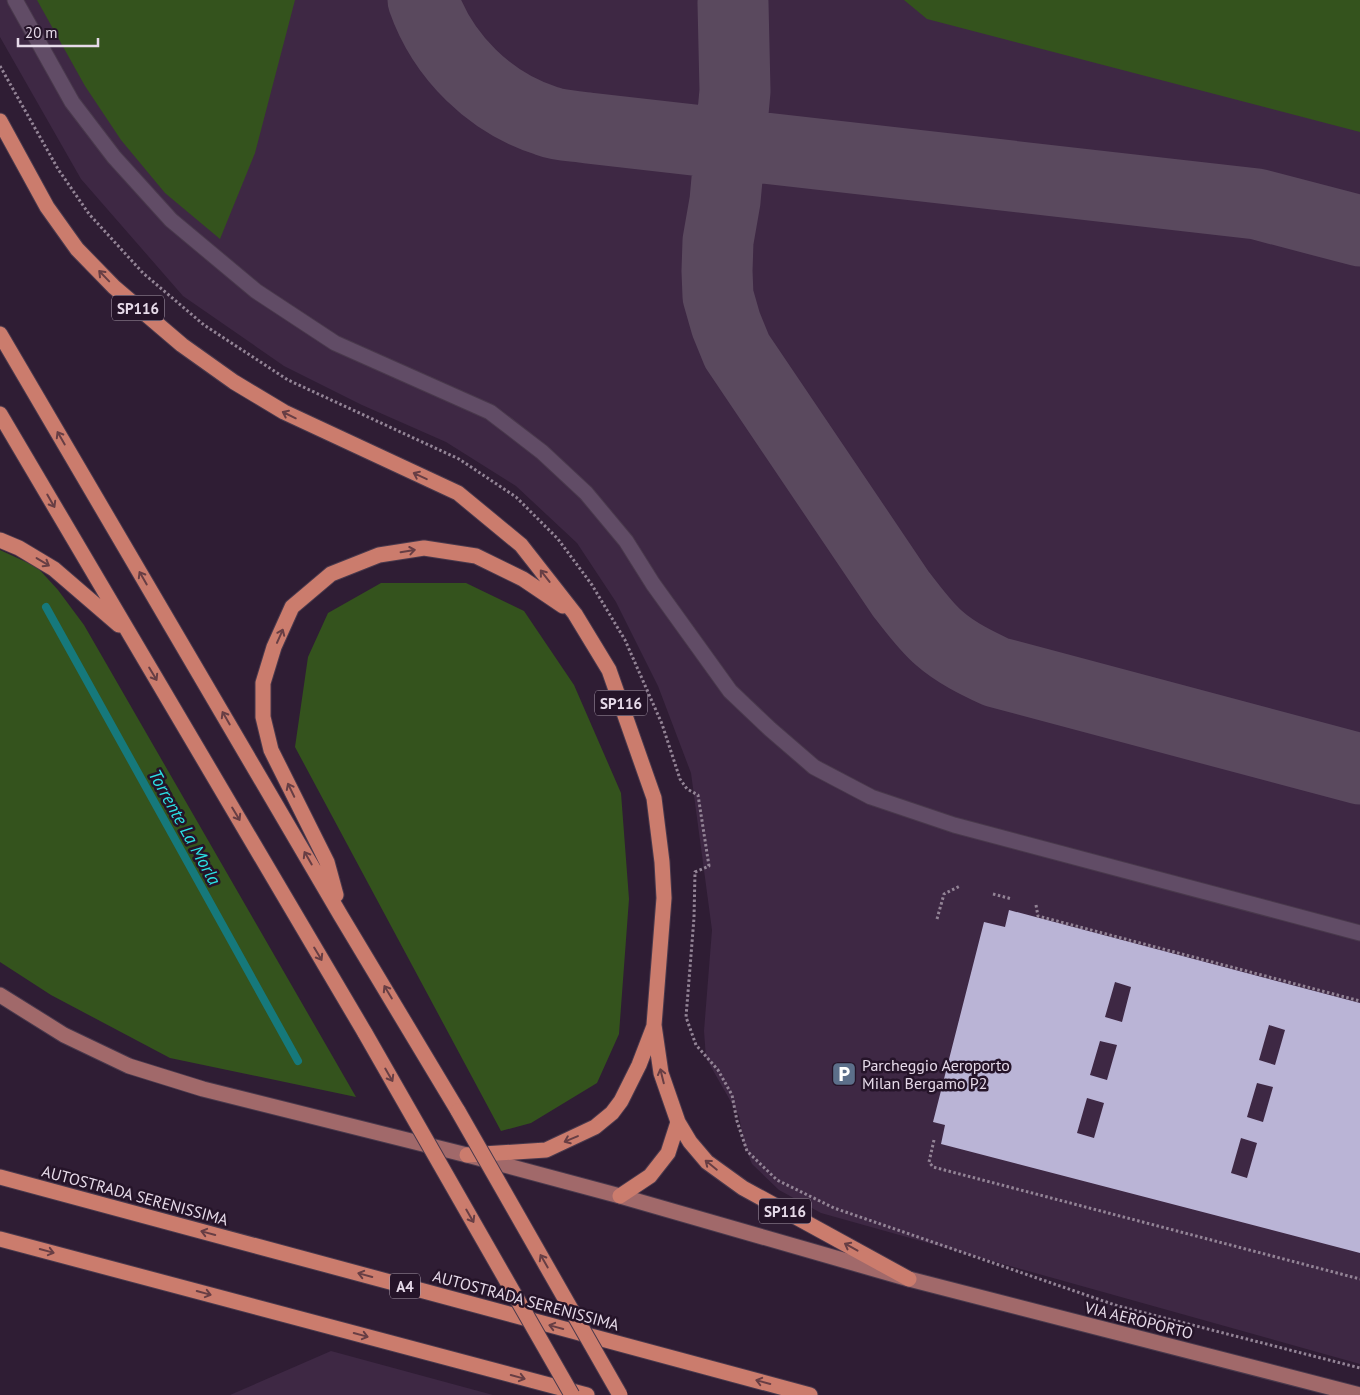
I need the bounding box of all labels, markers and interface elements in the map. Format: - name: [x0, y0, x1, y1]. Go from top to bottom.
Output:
- scale bar: [18, 15, 98, 47]
- text: 20 m: [25, 23, 58, 42]
- one-way arrow: [97, 270, 110, 282]
- road number: SP116: [112, 296, 164, 320]
- one-way arrow: [282, 409, 297, 419]
- one-way arrow: [56, 431, 66, 445]
- one-way arrow: [413, 470, 428, 480]
- one-way arrow: [47, 494, 57, 508]
- one-way arrow: [399, 546, 415, 556]
- one-way arrow: [36, 558, 50, 568]
- one-way arrow: [540, 569, 550, 583]
- one-way arrow: [138, 571, 148, 586]
- one-way arrow: [275, 629, 285, 644]
- one-way arrow: [148, 667, 158, 681]
- road number: SP116: [595, 690, 647, 716]
- one-way arrow: [220, 712, 230, 726]
- water label: Torrente La Morla: [144, 765, 226, 889]
- one-way arrow: [286, 782, 296, 797]
- one-way arrow: [231, 807, 241, 821]
- one-way arrow: [302, 852, 312, 866]
- one-way arrow: [314, 946, 324, 960]
- one-way arrow: [383, 986, 393, 1000]
- place label: Parcheggio Aeroporto Milan Bergamo P2: [862, 1055, 1010, 1093]
- parking icon: Parcheggio Aeroporto Milan Bergamo P2: [831, 1061, 857, 1087]
- one-way arrow: [385, 1067, 394, 1082]
- one-way arrow: [657, 1069, 666, 1085]
- one-way arrow: [564, 1134, 579, 1144]
- one-way arrow: [705, 1159, 718, 1170]
- street label: AUTOSTRADA SERENISSIMA: [40, 1160, 231, 1230]
- road number: SP116: [759, 1198, 811, 1224]
- one-way arrow: [465, 1209, 475, 1223]
- one-way arrow: [201, 1228, 217, 1237]
- one-way arrow: [844, 1242, 859, 1251]
- one-way arrow: [39, 1247, 55, 1257]
- one-way arrow: [538, 1255, 548, 1269]
- street label: AUTOSTRADA SERENISSIMA: [431, 1265, 622, 1335]
- one-way arrow: [357, 1270, 373, 1280]
- road number: A4: [390, 1274, 420, 1298]
- one-way arrow: [196, 1289, 212, 1298]
- street label: VIA AEROPORTO: [1082, 1297, 1195, 1343]
- one-way arrow: [548, 1321, 564, 1331]
- one-way arrow: [353, 1331, 369, 1340]
- one-way arrow: [510, 1372, 526, 1382]
- one-way arrow: [756, 1377, 772, 1387]

